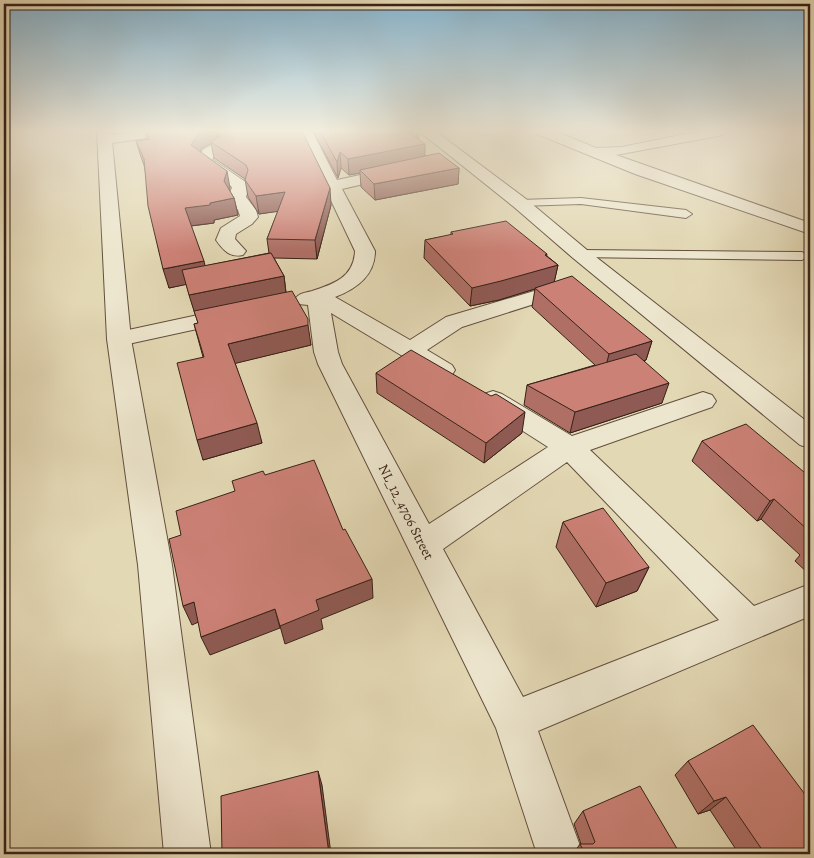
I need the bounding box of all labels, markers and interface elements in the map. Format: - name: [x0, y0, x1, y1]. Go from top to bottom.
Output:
- street label: NL_12_4706 Street: [374, 461, 438, 563]

